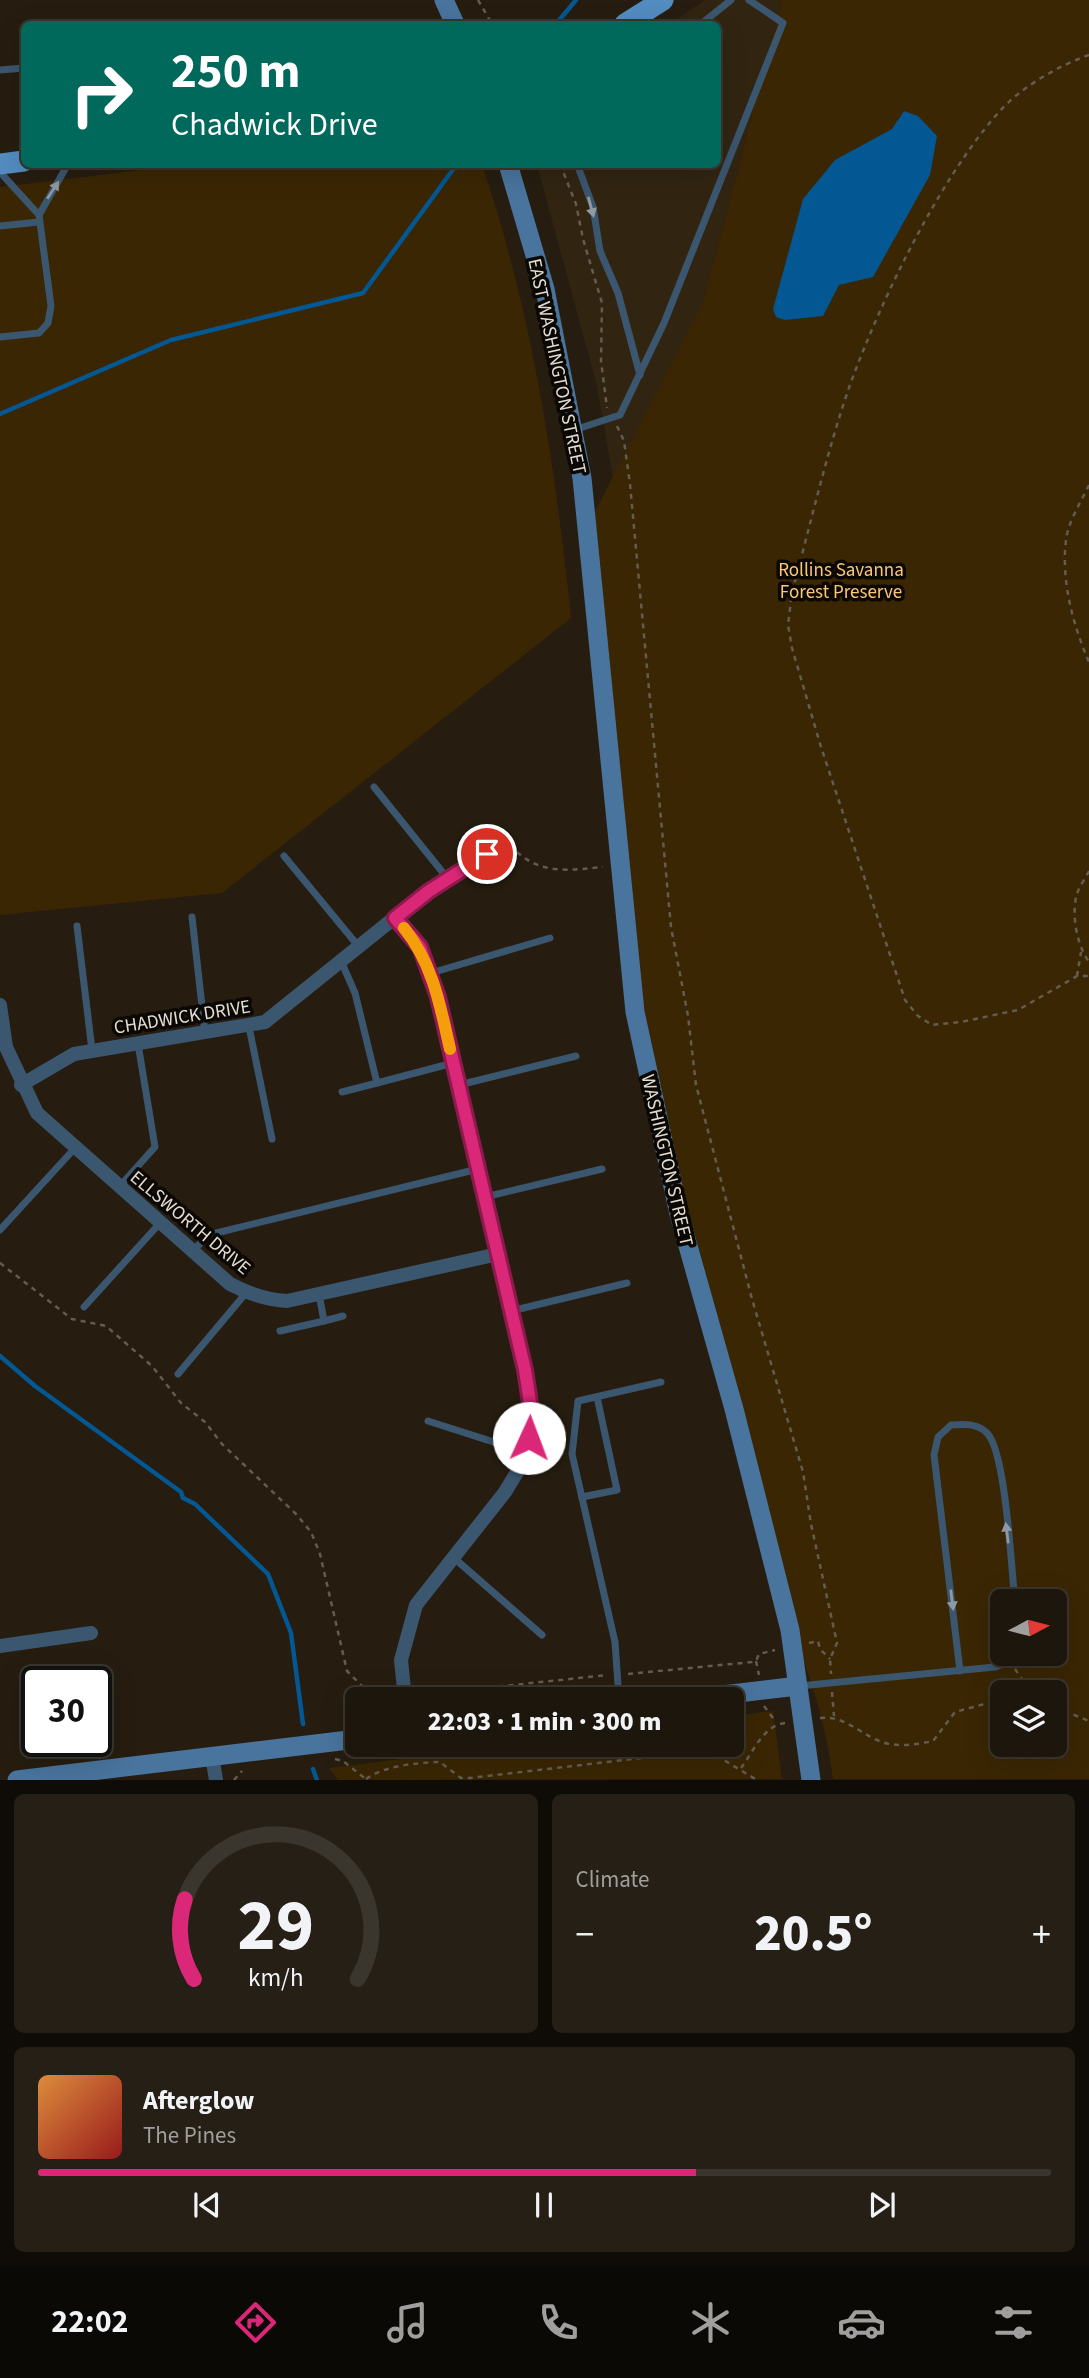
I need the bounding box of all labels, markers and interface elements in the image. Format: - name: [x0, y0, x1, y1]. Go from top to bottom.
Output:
- text: 250 m: [171, 37, 300, 107]
- icon: right: [56, 49, 147, 140]
- text: Chadwick Drive: [171, 102, 378, 148]
- one-way arrow: [46, 180, 59, 199]
- one-way arrow: [587, 197, 597, 218]
- street label: EAST WASHINGTON STREET: [520, 256, 593, 477]
- park label: Rollins Savanna Forest Preserve: [778, 557, 904, 606]
- pin: [457, 824, 517, 884]
- icon: arrive: [468, 835, 506, 873]
- street label: CHADWICK DRIVE: [112, 993, 252, 1042]
- street label: WASHINGTON STREET: [634, 1072, 699, 1249]
- street label: ELLSWORTH DRIVE: [124, 1165, 256, 1282]
- position arrow: [492, 1401, 566, 1475]
- one-way arrow: [1002, 1522, 1013, 1544]
- north arrow: [990, 1589, 1068, 1666]
- map controls: [990, 1589, 1067, 1757]
- one-way arrow: [946, 1590, 957, 1612]
- speed limit sign: 30: [21, 1666, 112, 1757]
- button: layers: [990, 1680, 1067, 1757]
- text: 22:03 · 1 min · 300 m: [428, 1703, 661, 1740]
- text: Climate: [576, 1863, 649, 1896]
- text: 29: [237, 1875, 314, 1979]
- text: 20.5°: [754, 1897, 873, 1971]
- text: −: [576, 1908, 594, 1962]
- text: +: [1032, 1908, 1051, 1962]
- text: km/h: [248, 1960, 304, 1996]
- text: Afterglow: [143, 2082, 254, 2119]
- text: The Pines: [143, 2119, 236, 2152]
- icon: previous: [188, 2186, 226, 2224]
- icon: pause: [525, 2186, 563, 2224]
- icon: next: [863, 2186, 901, 2224]
- icon: directions: [231, 2298, 280, 2347]
- icon: music: [383, 2298, 432, 2347]
- icon: phone: [534, 2298, 583, 2347]
- icon: climate: [686, 2298, 735, 2347]
- icon: car: [837, 2298, 886, 2347]
- icon: filters: [989, 2298, 1038, 2347]
- text: 22:02: [51, 2299, 128, 2345]

